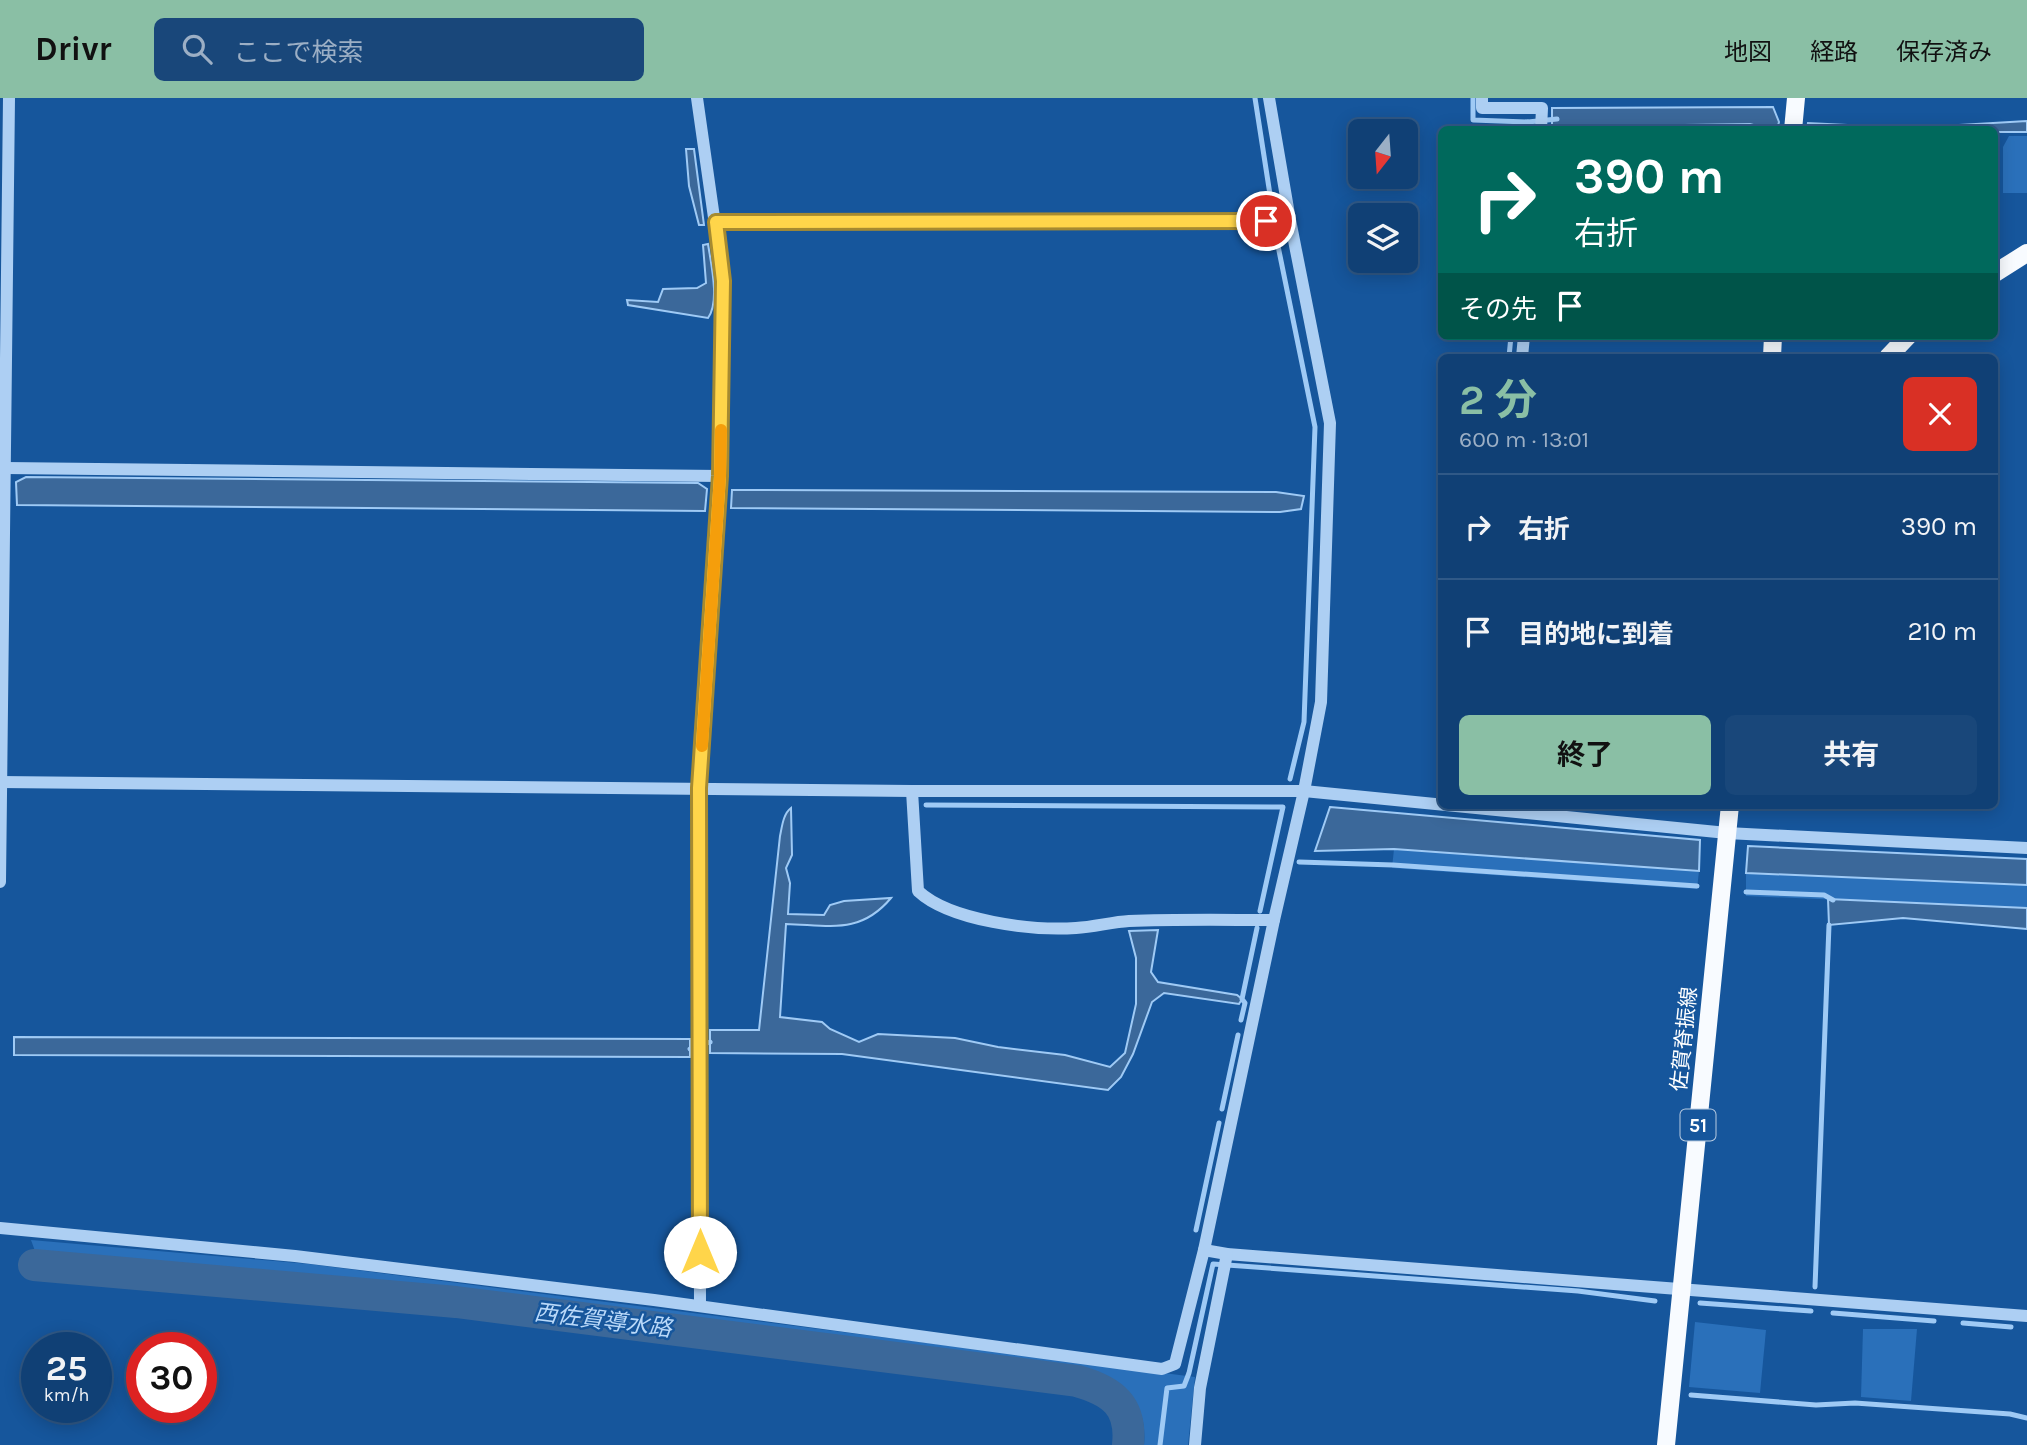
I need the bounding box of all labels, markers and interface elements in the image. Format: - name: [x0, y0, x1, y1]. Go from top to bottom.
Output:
- search box: [154, 18, 644, 81]
- text: Drivr: [35, 30, 112, 68]
- icon: search: [178, 30, 216, 68]
- text: ここで検索: [234, 37, 364, 68]
- text: 地図: [1724, 38, 1772, 66]
- text: 経路: [1810, 38, 1858, 66]
- text: 保存済み: [1896, 38, 1992, 66]
- north arrow: [1348, 119, 1418, 189]
- map controls: [1348, 119, 1418, 273]
- text: 390 m: [1574, 148, 1724, 205]
- icon: right: [1459, 154, 1550, 245]
- pin: [1236, 191, 1296, 251]
- icon: arrive: [1247, 202, 1285, 240]
- button: layers: [1348, 203, 1418, 273]
- text: 右折: [1574, 215, 1638, 252]
- icon: arrive: [1551, 287, 1589, 325]
- text: その先: [1459, 294, 1537, 325]
- text: 2 分: [1459, 375, 1537, 425]
- button: close: [1903, 377, 1977, 451]
- text: 600 m · 13:01: [1459, 426, 1589, 453]
- icon: right: [1459, 508, 1497, 546]
- text: 390 m: [1901, 511, 1977, 542]
- text: 右折: [1518, 514, 1570, 545]
- icon: arrive: [1459, 613, 1497, 651]
- text: 210 m: [1907, 616, 1977, 647]
- text: 目的地に到着: [1518, 619, 1674, 650]
- button: 終了: [1459, 715, 1711, 795]
- button: 共有: [1725, 715, 1977, 795]
- street label: 佐賀脊振線: [1667, 986, 1701, 1092]
- road number: 51: [1680, 1110, 1716, 1140]
- position arrow: [663, 1215, 737, 1289]
- water label: 西佐賀導水路: [533, 1299, 675, 1343]
- speed limit sign: 30: [126, 1332, 217, 1423]
- text: 25: [46, 1348, 87, 1389]
- text: km/h: [44, 1384, 89, 1406]

